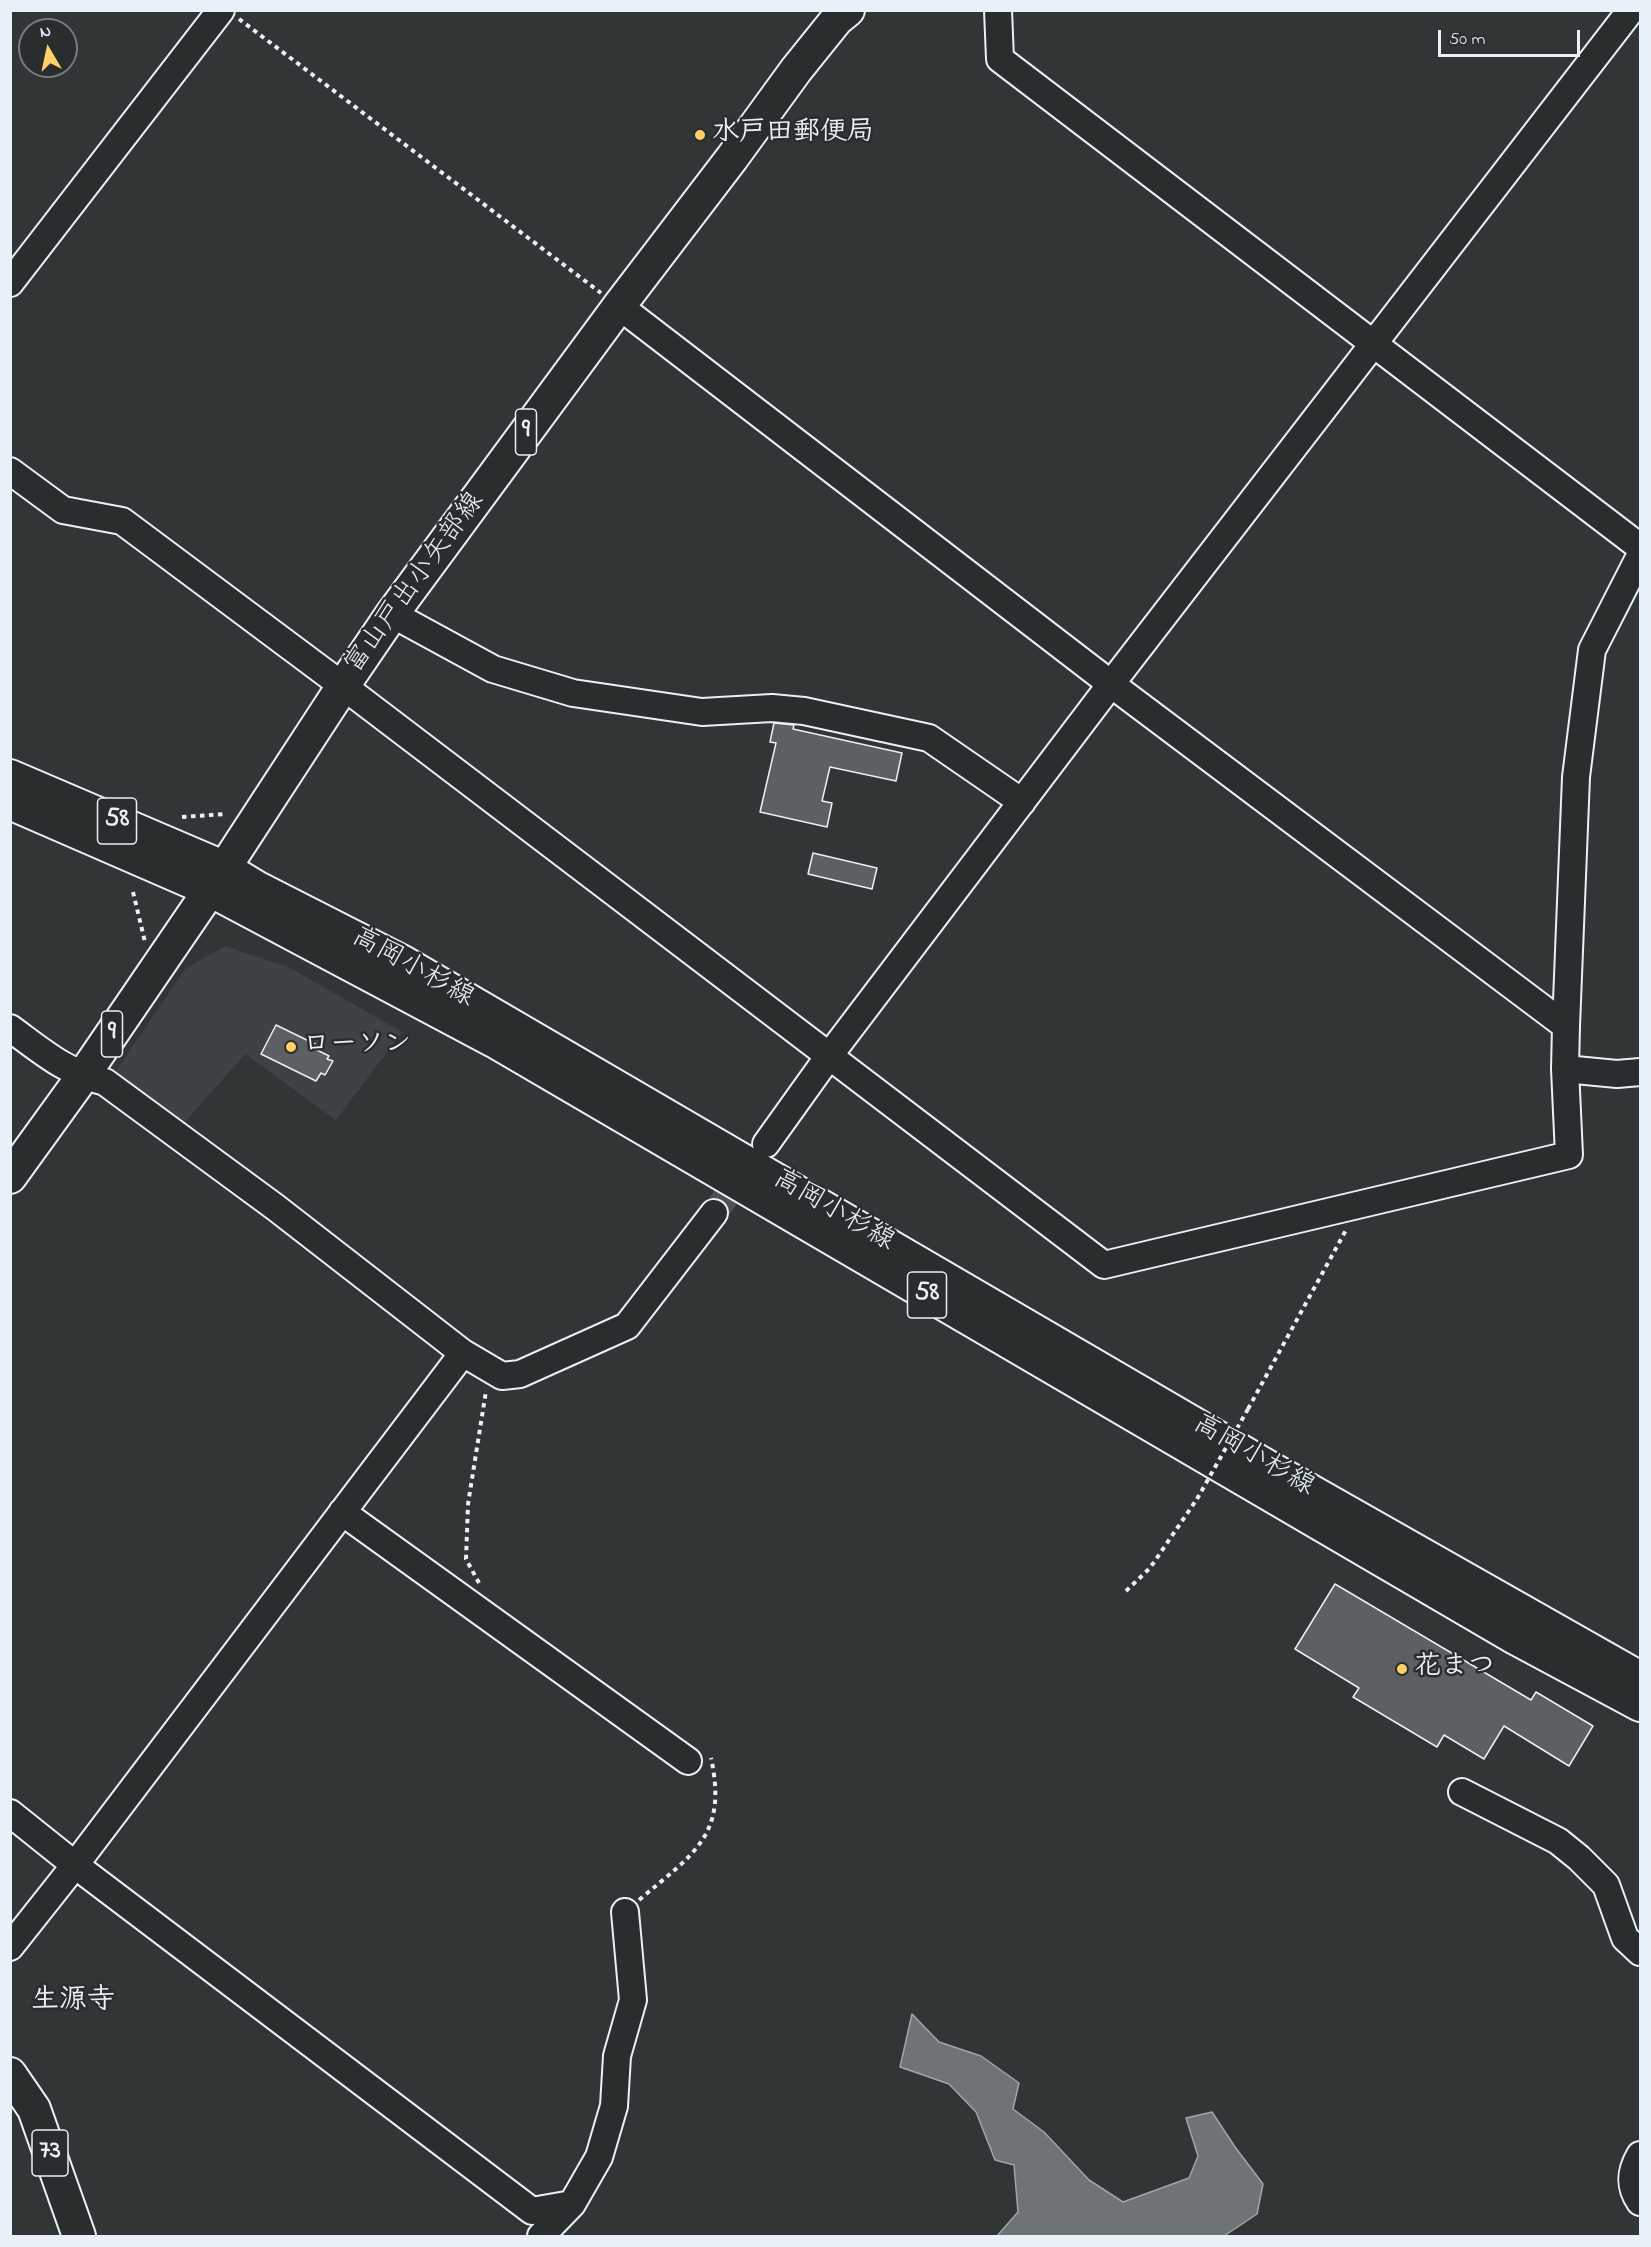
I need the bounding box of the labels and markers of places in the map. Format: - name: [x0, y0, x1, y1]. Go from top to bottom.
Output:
- place label: 水戸田郵便局: [712, 119, 874, 151]
- marker: 水戸田郵便局: [693, 128, 707, 142]
- place label: ローソン: [303, 1031, 411, 1063]
- marker: ローソン: [284, 1040, 298, 1054]
- place label: 花まつ: [1414, 1653, 1495, 1685]
- marker: 花まつ: [1395, 1662, 1409, 1676]

